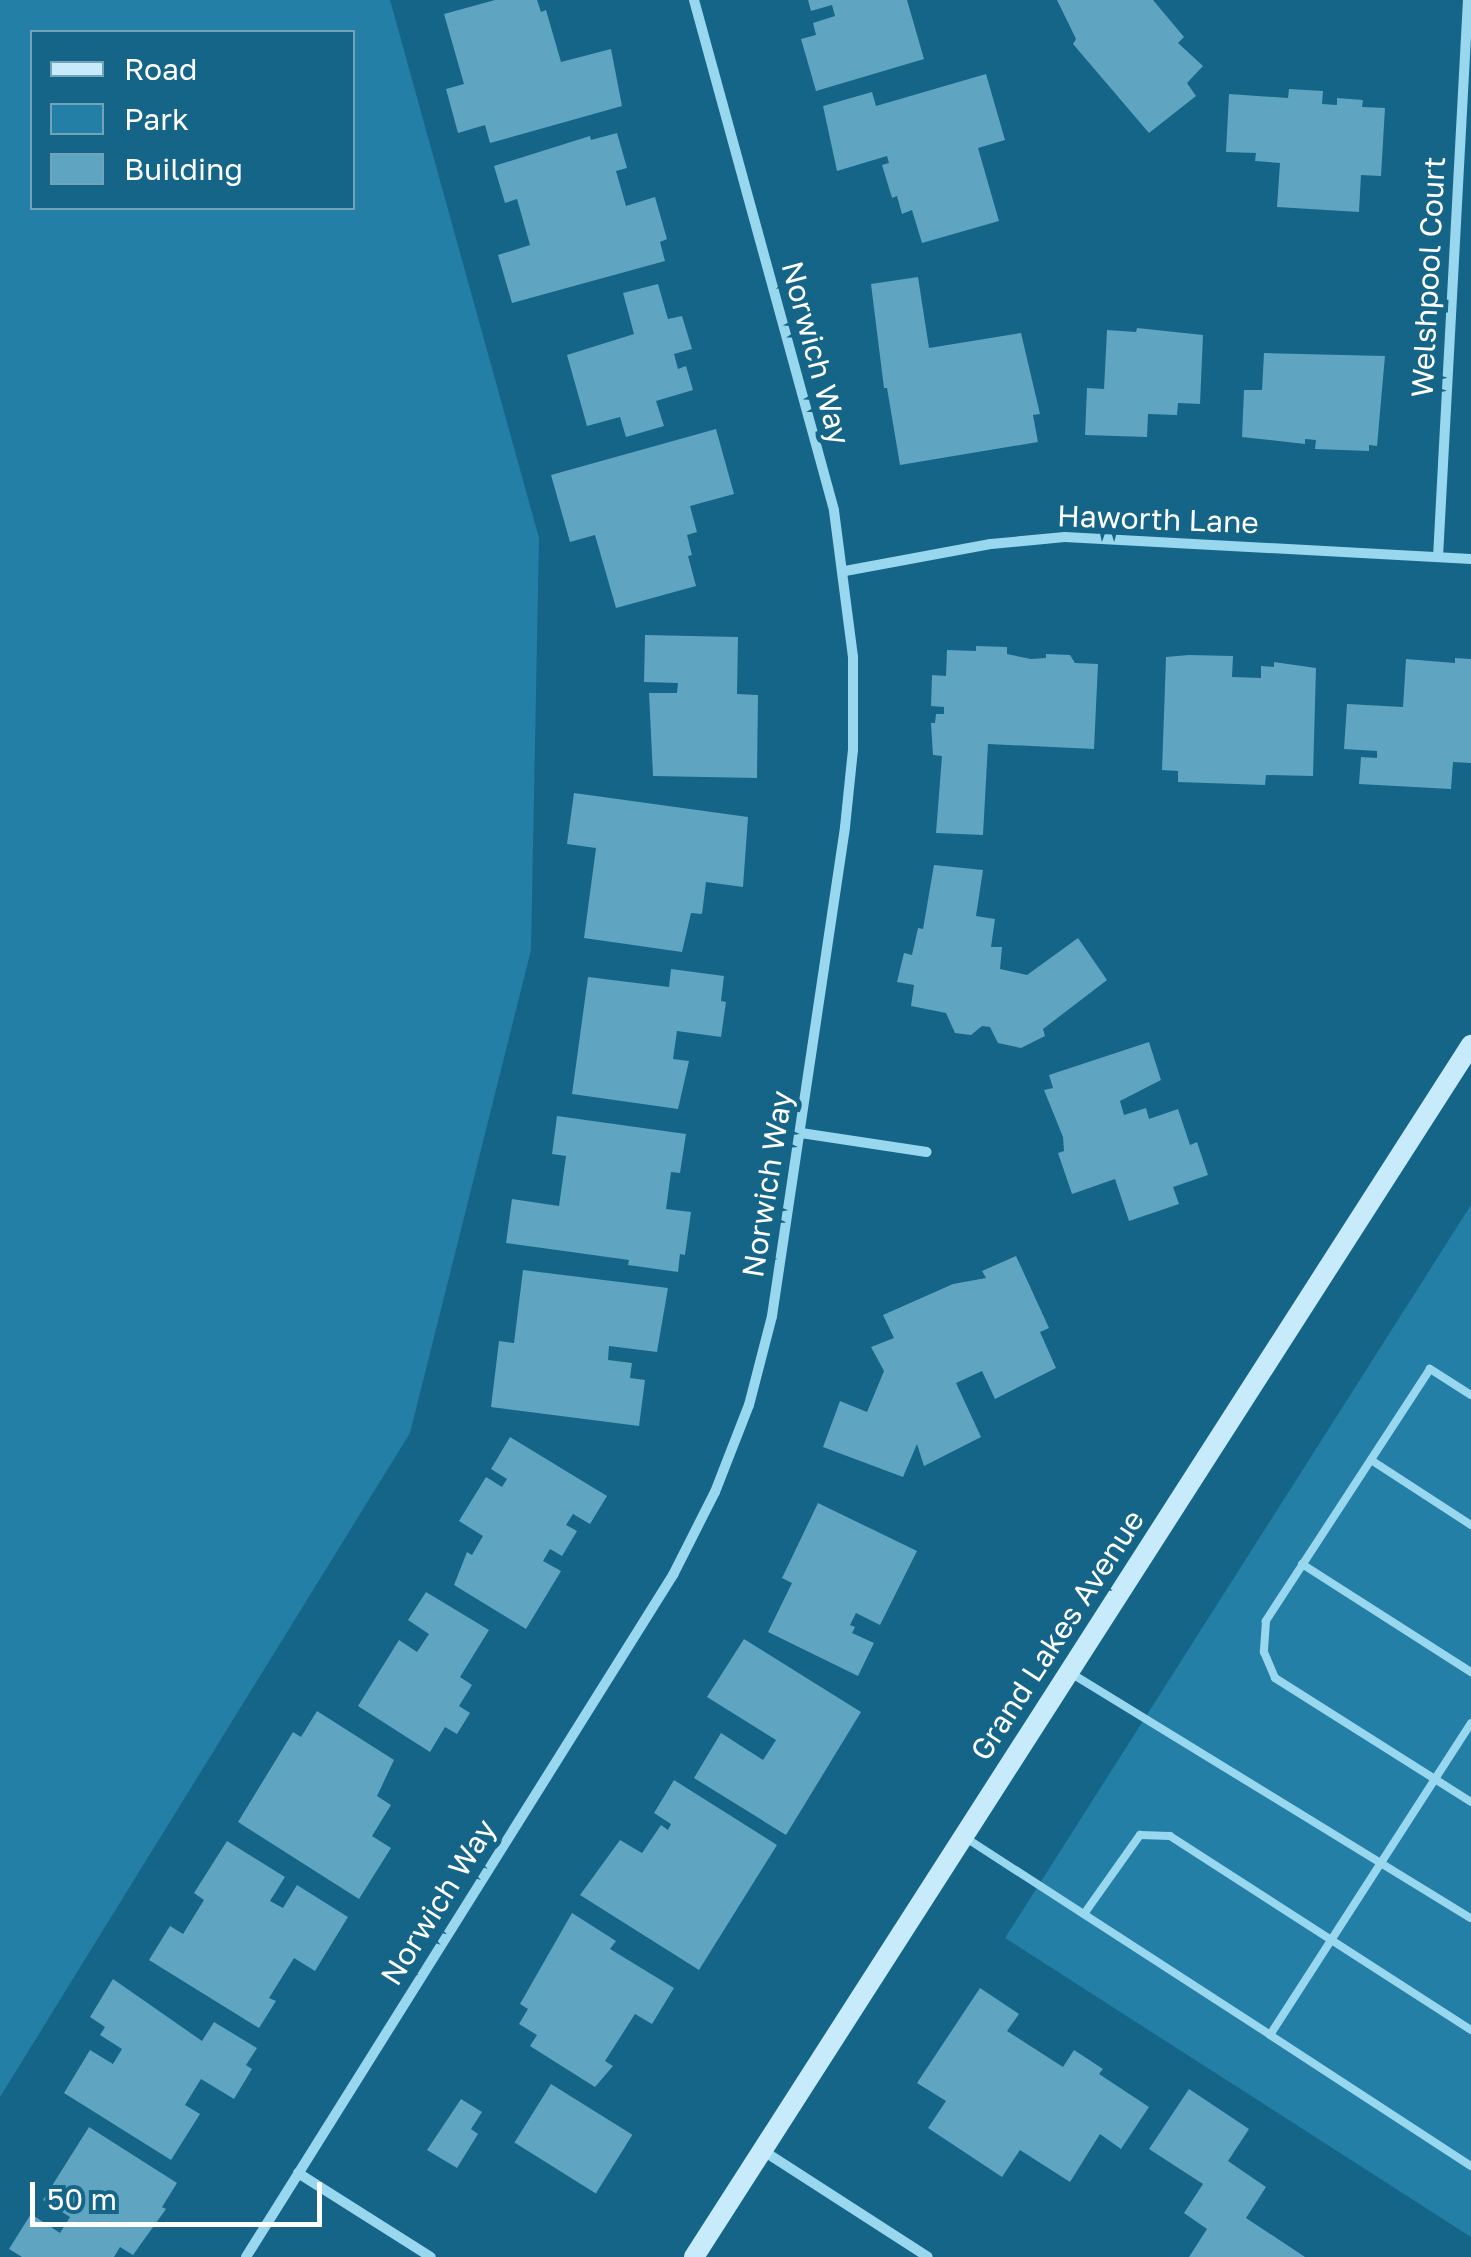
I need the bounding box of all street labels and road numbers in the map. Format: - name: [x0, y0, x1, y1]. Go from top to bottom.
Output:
- street label: Welshpool Court: [1404, 156, 1452, 398]
- street label: Norwich Way: [774, 257, 858, 449]
- street label: Haworth Lane: [1056, 497, 1260, 541]
- street label: Norwich Way: [734, 1088, 800, 1280]
- street label: Grand Lakes Avenue: [963, 1503, 1151, 1767]
- street label: Norwich Way: [373, 1813, 503, 1991]

